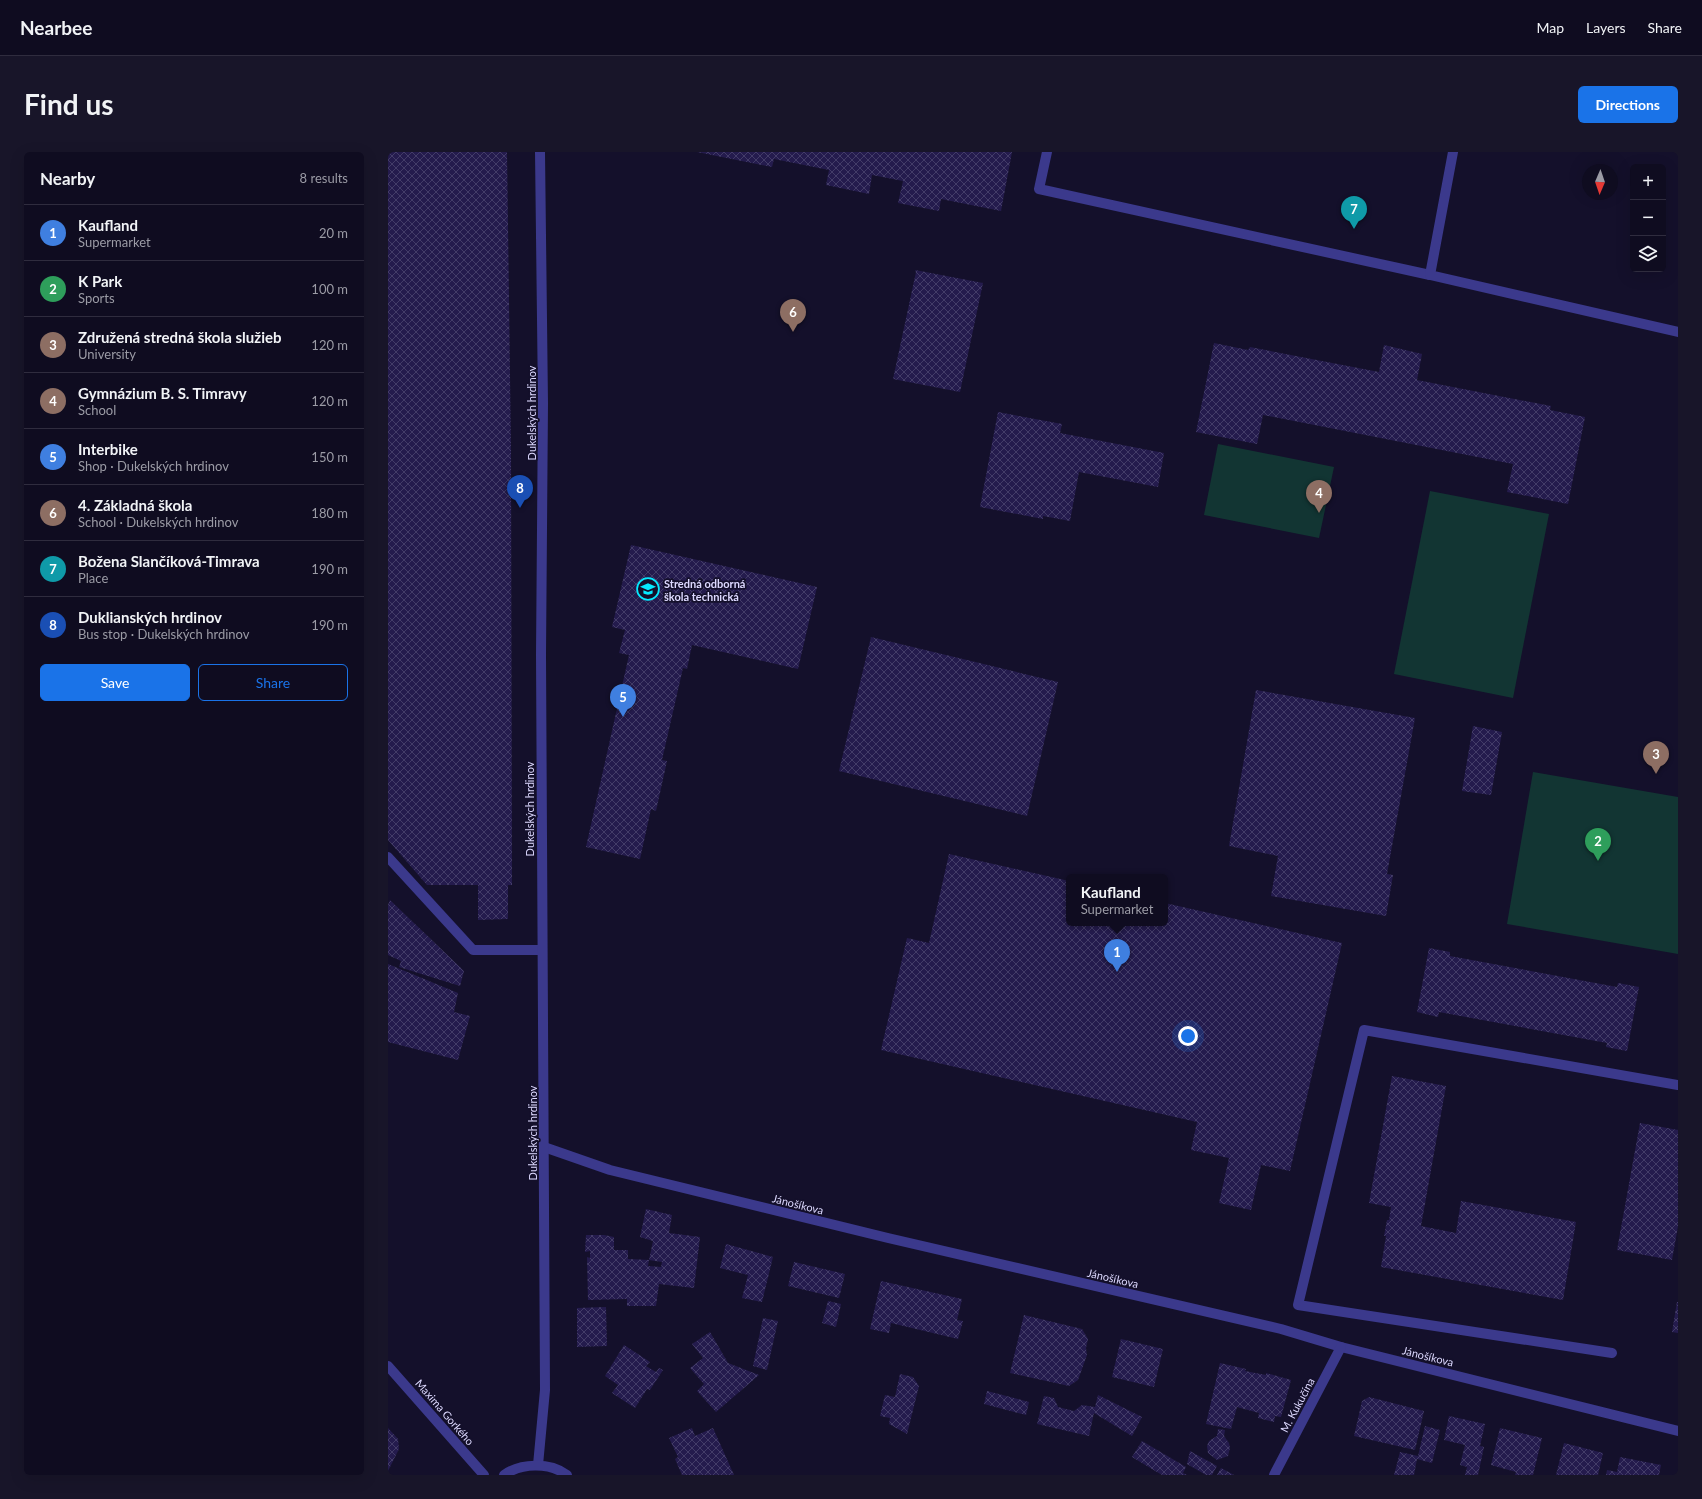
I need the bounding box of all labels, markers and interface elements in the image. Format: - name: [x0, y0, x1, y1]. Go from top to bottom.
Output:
- text: Nearbee: [20, 16, 92, 39]
- text: Map: [1536, 19, 1564, 36]
- text: Layers: [1586, 19, 1626, 36]
- text: Share: [1648, 19, 1682, 36]
- button: Directions: [1578, 86, 1678, 123]
- text: Find us: [24, 87, 114, 121]
- north arrow: [1582, 164, 1618, 200]
- map controls: [1630, 164, 1666, 272]
- button: +: [1630, 164, 1666, 200]
- text: Nearby: [40, 168, 95, 189]
- text: 8 results: [300, 170, 348, 186]
- pin: 7: [1341, 196, 1367, 229]
- button: −: [1630, 200, 1666, 236]
- text: Kaufland: [78, 216, 138, 234]
- text: 1: [49, 225, 57, 241]
- text: 20 m: [319, 225, 348, 241]
- text: Supermarket: [78, 234, 151, 250]
- button: layers: [1630, 236, 1666, 272]
- text: K Park: [78, 272, 122, 290]
- text: 2: [49, 281, 57, 297]
- text: 100 m: [311, 281, 348, 297]
- text: Sports: [78, 290, 115, 306]
- pin: 6: [780, 299, 806, 332]
- text: Združená stredná škola služieb: [78, 328, 281, 346]
- text: 3: [49, 337, 57, 353]
- text: 120 m: [311, 337, 348, 353]
- text: University: [78, 346, 136, 362]
- street label: Dukelských hrdinov: [525, 365, 538, 460]
- text: Gymnázium B. S. Timravy: [78, 384, 247, 402]
- text: 4: [49, 393, 57, 409]
- text: 120 m: [311, 393, 348, 409]
- text: School: [78, 402, 116, 418]
- text: Interbike: [78, 440, 138, 458]
- text: 5: [49, 449, 57, 465]
- text: 150 m: [311, 449, 348, 465]
- text: Shop · Dukelských hrdinov: [78, 458, 229, 474]
- pin: 8: [507, 475, 533, 508]
- pin: 4: [1306, 480, 1332, 513]
- text: 4. Základná škola: [78, 496, 192, 514]
- text: 6: [49, 505, 57, 521]
- text: 180 m: [311, 505, 348, 521]
- text: School · Dukelských hrdinov: [78, 514, 238, 530]
- text: Božena Slančíková-Timrava: [78, 552, 260, 570]
- text: 7: [49, 561, 57, 577]
- text: 190 m: [311, 561, 348, 577]
- text: Place: [78, 570, 108, 586]
- school or university icon: Stredná odborná škola technická: [635, 576, 661, 602]
- place label: Stredná odborná škola technická: [664, 577, 745, 603]
- text: Duklianských hrdinov: [78, 608, 222, 626]
- text: 8: [49, 617, 57, 633]
- text: 190 m: [311, 617, 348, 633]
- text: Bus stop · Dukelských hrdinov: [78, 626, 249, 642]
- button: Save: [40, 664, 190, 701]
- button: Share: [198, 664, 348, 701]
- pin: 5: [610, 684, 636, 717]
- pin: 3: [1643, 741, 1669, 774]
- street label: Dukelských hrdinov: [523, 761, 536, 856]
- pin: 2: [1585, 828, 1611, 861]
- popup: [1066, 874, 1168, 926]
- text: Kaufland: [1081, 883, 1141, 901]
- text: Supermarket: [1081, 901, 1153, 917]
- pin: 1: [1104, 939, 1130, 972]
- your location: [1178, 1026, 1198, 1046]
- street label: Dukelských hrdinov: [526, 1085, 539, 1180]
- street label: Jánošíkova: [771, 1191, 825, 1217]
- street label: Jánošíkova: [1086, 1266, 1140, 1290]
- street label: Jánošíkova: [1401, 1343, 1455, 1369]
- street label: M. Kukučína: [1277, 1375, 1317, 1435]
- street label: Maxima Gorkého: [413, 1377, 477, 1447]

